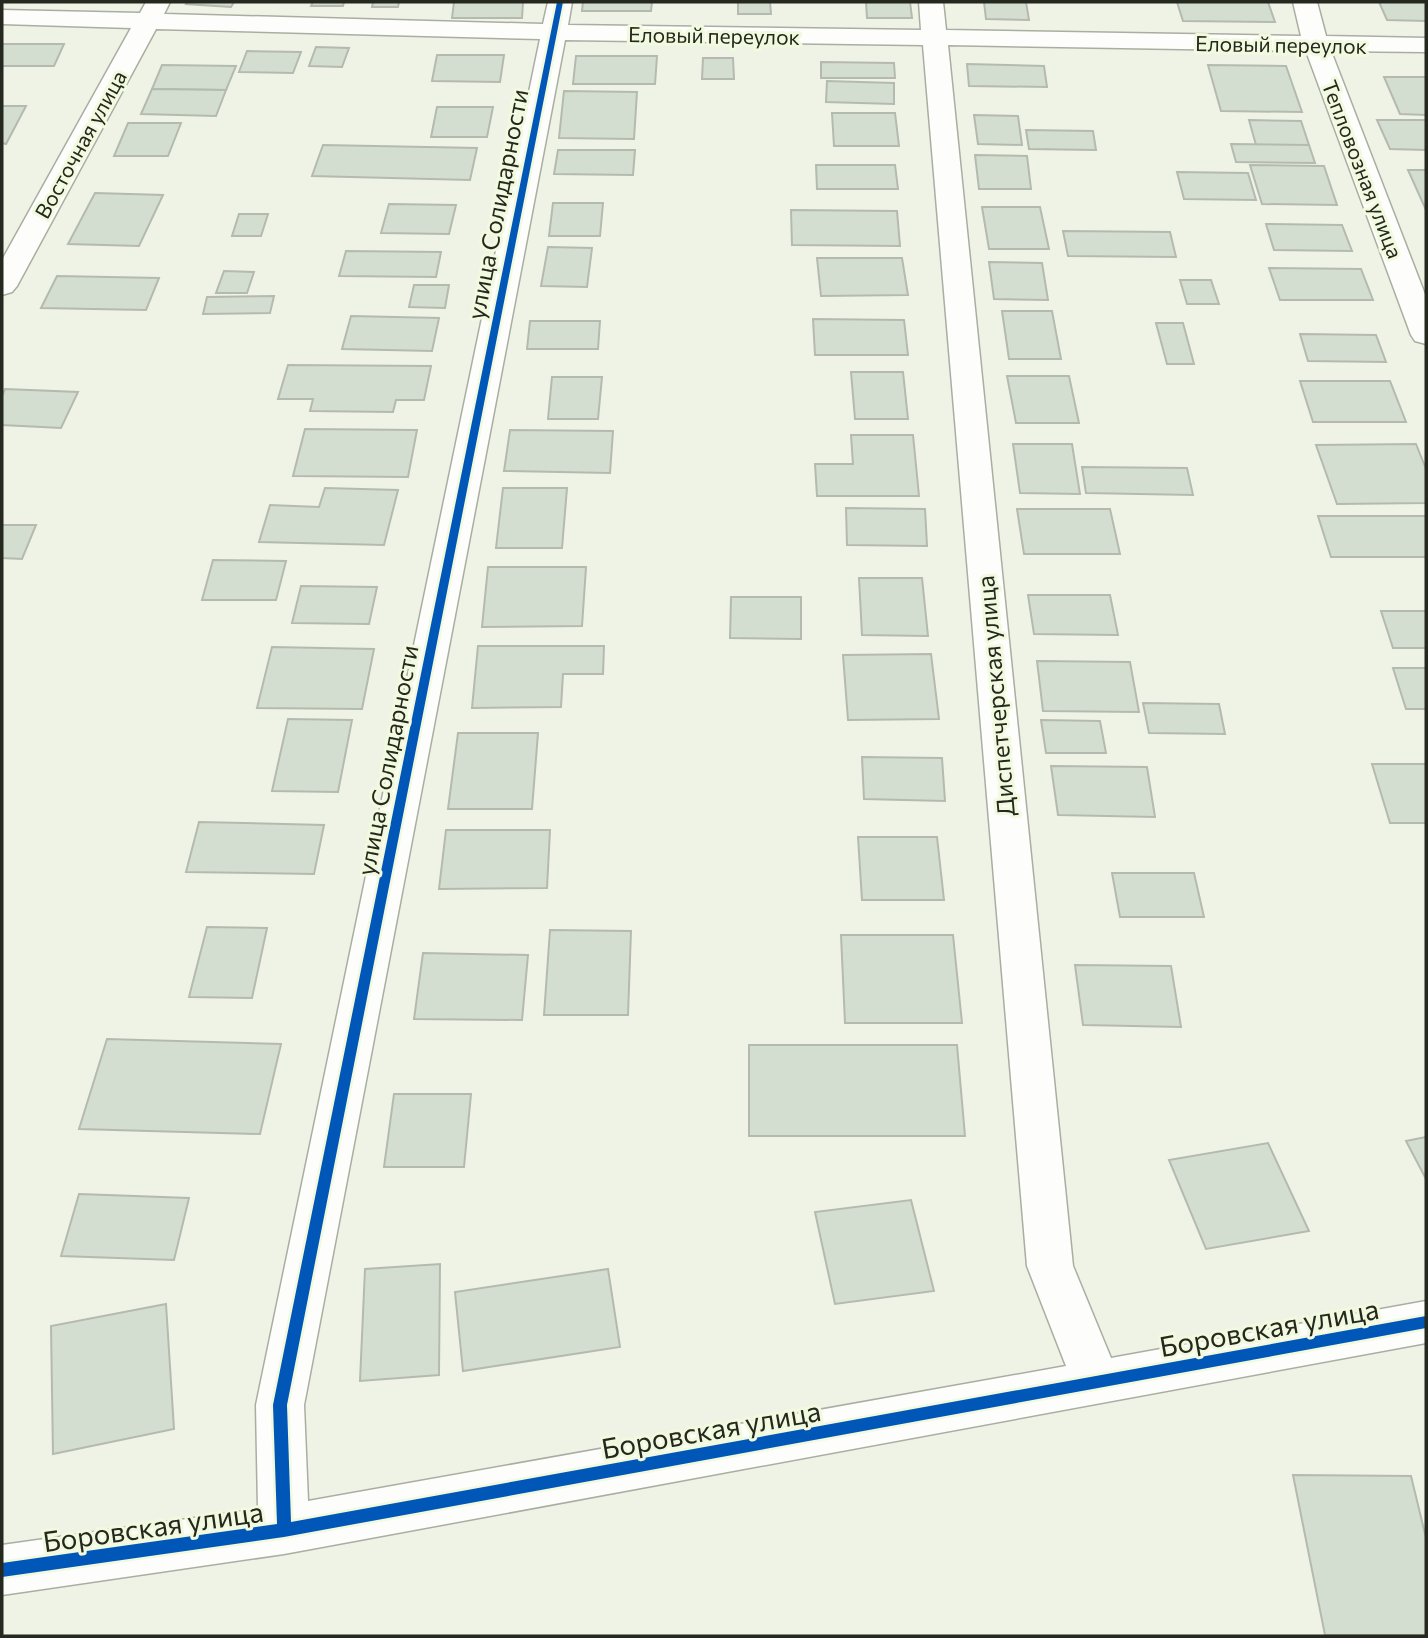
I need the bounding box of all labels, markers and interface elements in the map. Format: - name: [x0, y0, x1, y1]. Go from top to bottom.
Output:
- street label: Еловый переулок: [628, 21, 800, 49]
- street label: Еловый переулок: [1195, 30, 1367, 58]
- street label: Восточная улица: [29, 66, 131, 222]
- street label: Тепловозная улица: [1318, 76, 1408, 262]
- street label: улица Солидарности: [460, 86, 534, 322]
- street label: Диспетчерская улица: [970, 574, 1020, 818]
- street label: улица Солидарности: [350, 642, 424, 878]
- street label: Боровская улица: [1157, 1291, 1381, 1363]
- street label: Боровская улица: [599, 1393, 823, 1465]
- street label: Боровская улица: [41, 1494, 265, 1558]

